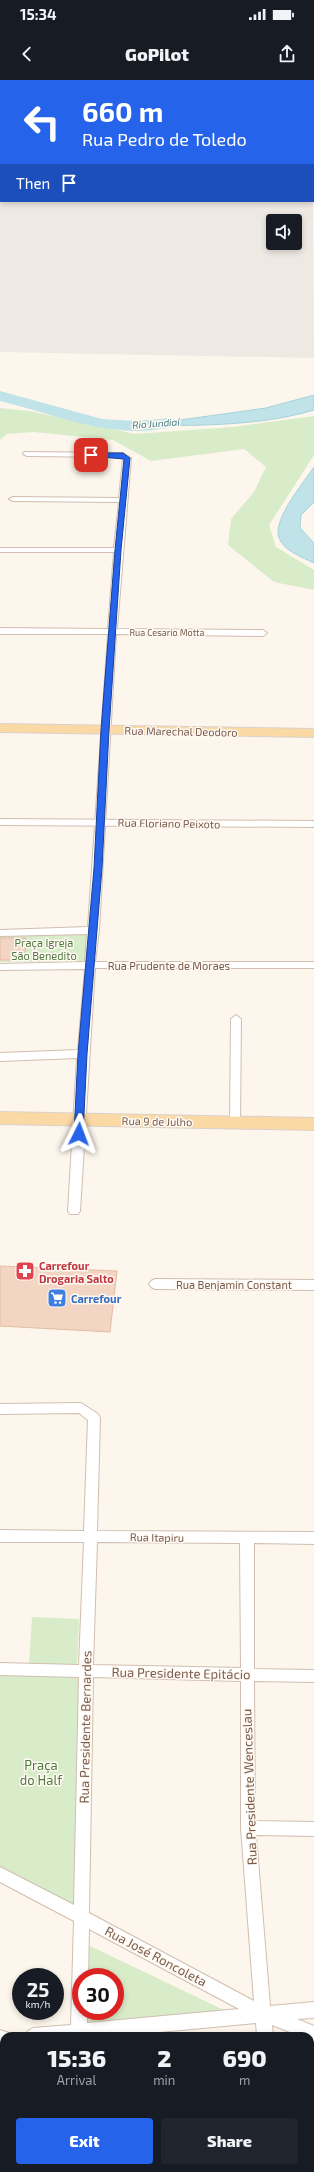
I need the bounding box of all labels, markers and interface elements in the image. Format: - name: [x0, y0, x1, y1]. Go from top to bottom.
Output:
- text: 15:34: [20, 5, 57, 23]
- icon: back: [16, 43, 38, 65]
- text: GoPilot: [125, 43, 189, 65]
- icon: share: [276, 43, 298, 65]
- text: 660 m: [82, 94, 163, 128]
- icon: left: [16, 96, 68, 148]
- text: Rua Pedro de Toledo: [82, 128, 247, 150]
- icon: arrive: [58, 172, 80, 194]
- text: Then: [16, 174, 50, 192]
- map controls: [266, 214, 302, 250]
- button: sound: [266, 214, 302, 250]
- water label: Rio Jundiaí: [132, 415, 182, 431]
- pin: [74, 438, 108, 472]
- icon: arrive: [80, 444, 102, 466]
- street label: Rua Cesario Motta: [130, 627, 204, 638]
- street label: Rua Marechal Deodoro: [124, 724, 238, 738]
- street label: Rua Floriano Peixoto: [118, 816, 220, 830]
- park label: Praça Igreja São Benedito: [11, 936, 77, 962]
- street label: Rua Prudente de Moraes: [108, 959, 231, 972]
- position arrow: [58, 1113, 100, 1155]
- street label: Rua 9 de Julho: [122, 1114, 192, 1128]
- place label: Carrefour Drogaria Salto: [39, 1259, 114, 1285]
- pharmacy icon: Carrefour Drogaria Salto: [14, 1260, 36, 1282]
- street label: Rua Benjamin Constant: [176, 1278, 292, 1292]
- supermarket icon: Carrefour: [46, 1287, 68, 1309]
- place label: Carrefour: [71, 1292, 122, 1305]
- street label: Rua Itapiru: [130, 1530, 184, 1544]
- street label: Rua Presidente Bernardes: [76, 1650, 94, 1804]
- street label: Rua Presidente Epitácio: [111, 1664, 251, 1682]
- street label: Rua Presidente Wenceslau: [238, 1709, 260, 1865]
- park label: Praça do Half: [20, 1757, 63, 1788]
- street label: Rua José Roncoleta: [102, 1922, 210, 1990]
- speed limit sign: 30: [72, 1968, 124, 2020]
- text: 25: [27, 1977, 49, 2001]
- text: km/h: [26, 1998, 50, 2010]
- text: 15:36: [47, 2043, 106, 2072]
- text: 2: [157, 2043, 171, 2072]
- text: 690: [223, 2043, 267, 2072]
- text: Arrival: [57, 2072, 96, 2088]
- text: min: [153, 2072, 175, 2088]
- text: m: [239, 2072, 250, 2088]
- button: Exit: [16, 2118, 153, 2164]
- button: Share: [161, 2118, 298, 2164]

